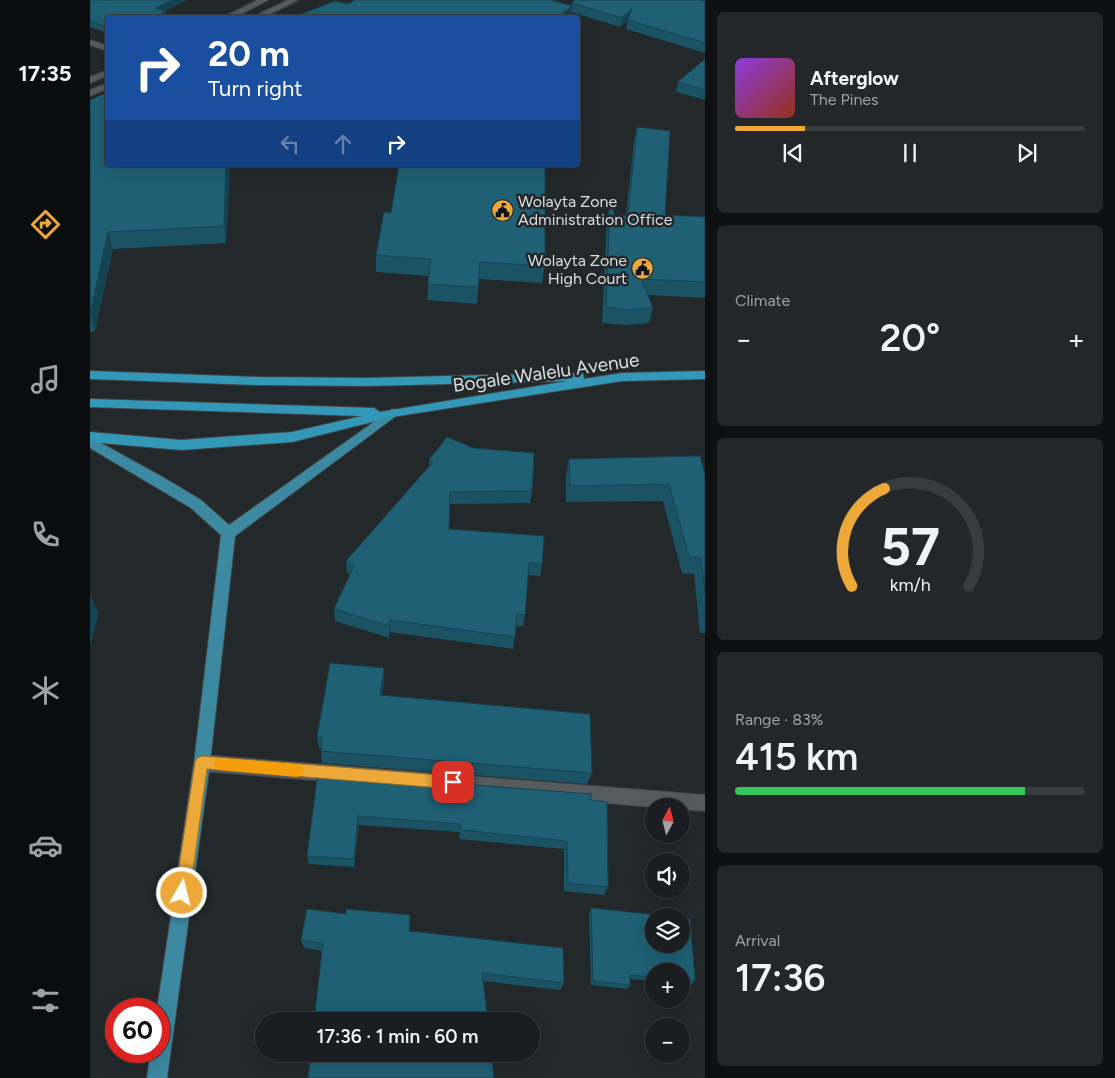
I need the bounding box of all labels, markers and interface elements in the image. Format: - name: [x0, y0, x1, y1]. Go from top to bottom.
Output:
- text: 20 m: [208, 33, 290, 75]
- icon: right: [125, 35, 190, 100]
- text: 17:35: [18, 60, 72, 87]
- text: Afterglow: [810, 67, 899, 90]
- text: Turn right: [208, 75, 303, 102]
- text: The Pines: [810, 90, 879, 109]
- icon: left: [276, 130, 304, 158]
- icon: ahead: [329, 130, 357, 158]
- icon: right: [382, 130, 410, 158]
- icon: previous: [779, 139, 807, 167]
- icon: pause: [896, 139, 924, 167]
- icon: next: [1013, 139, 1041, 167]
- place label: Wolayta Zone Administration Office: [518, 192, 673, 229]
- public building icon: Wolayta Zone Administration Office: [490, 198, 514, 222]
- icon: directions: [28, 207, 63, 242]
- place label: Wolayta Zone High Court: [528, 251, 627, 288]
- public building icon: Wolayta Zone High Court: [631, 257, 655, 281]
- text: Climate: [735, 291, 790, 310]
- text: 20°: [880, 315, 940, 361]
- text: −: [735, 322, 752, 356]
- text: +: [1068, 322, 1085, 356]
- street label: Bogale Walelu Avenue: [451, 348, 641, 397]
- icon: music: [28, 362, 63, 397]
- text: 57: [880, 516, 940, 578]
- icon: phone: [28, 517, 63, 552]
- text: km/h: [890, 574, 930, 595]
- icon: climate: [28, 673, 63, 708]
- text: Range · 83%: [735, 710, 823, 729]
- text: 415 km: [735, 734, 858, 780]
- pin: [432, 761, 474, 803]
- icon: arrive: [439, 768, 467, 796]
- north arrow: [645, 798, 690, 842]
- map controls: [645, 798, 690, 1063]
- icon: car: [28, 828, 63, 863]
- button: sound: [645, 853, 690, 898]
- position arrow: [155, 866, 207, 918]
- button: layers: [645, 908, 690, 953]
- text: Arrival: [735, 931, 780, 950]
- text: 17:36: [735, 955, 825, 1001]
- button: +: [645, 963, 690, 1008]
- icon: filters: [28, 983, 63, 1018]
- speed limit sign: 60: [105, 998, 170, 1063]
- button: −: [645, 1018, 690, 1063]
- text: 17:36 · 1 min · 60 m: [317, 1025, 478, 1048]

